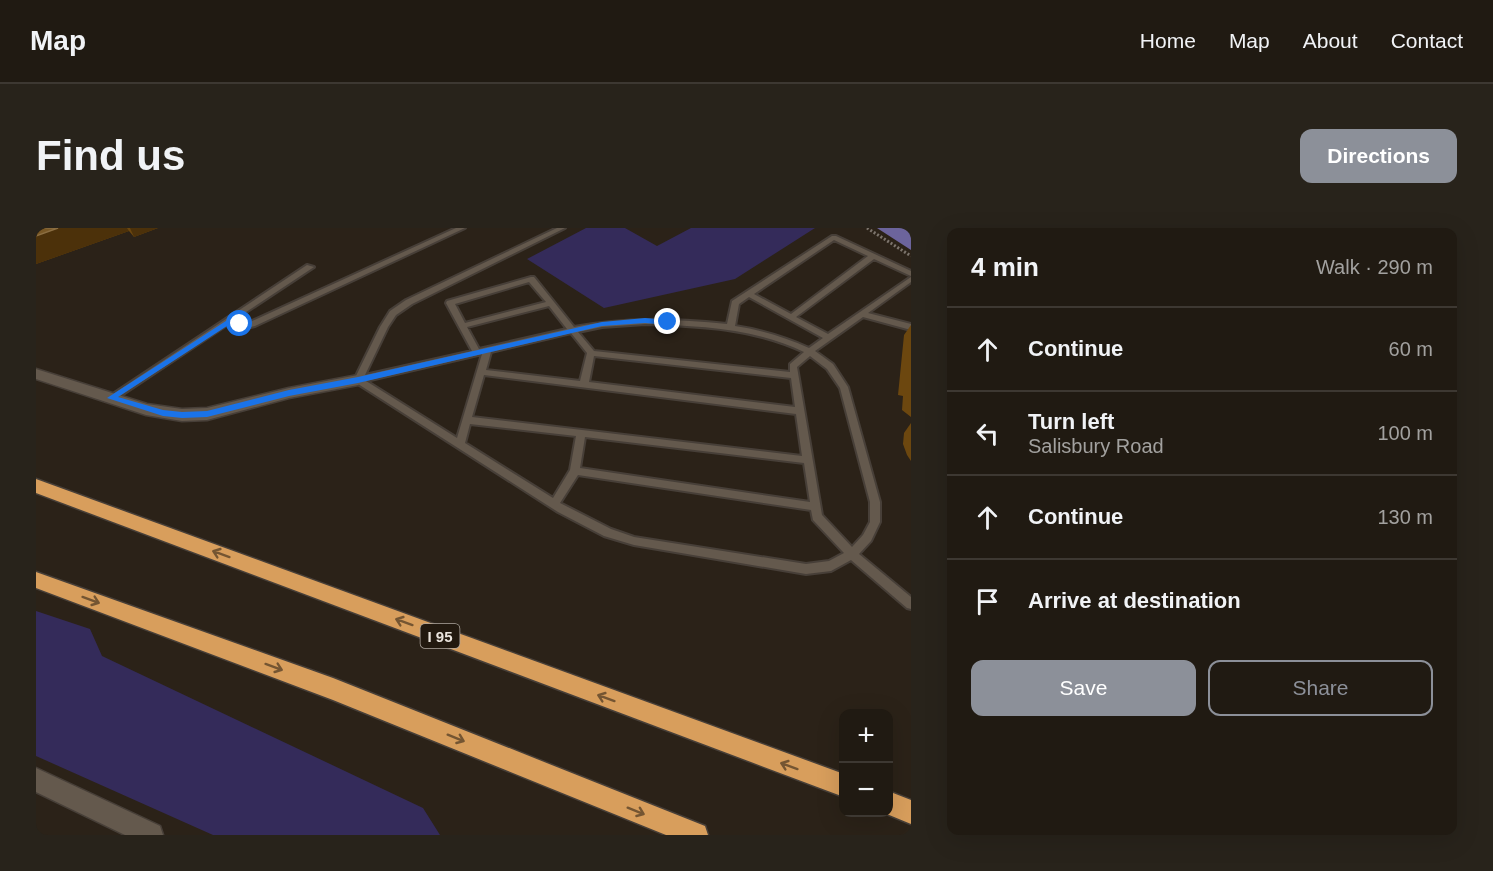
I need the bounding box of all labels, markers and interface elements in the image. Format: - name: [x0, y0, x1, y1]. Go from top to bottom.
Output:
- text: Map: [30, 25, 86, 56]
- text: Home: [1140, 29, 1196, 52]
- text: Map: [1229, 29, 1270, 52]
- text: About: [1303, 29, 1358, 52]
- text: Contact: [1391, 29, 1463, 52]
- button: Directions: [1300, 129, 1457, 183]
- text: Find us: [36, 132, 185, 179]
- text: 4 min: [971, 252, 1039, 282]
- text: Walk · 290 m: [1316, 256, 1433, 278]
- route end: [654, 308, 680, 334]
- route start: [226, 310, 252, 336]
- icon: ahead: [971, 333, 1004, 366]
- text: Continue: [1028, 336, 1123, 361]
- text: 60 m: [1389, 338, 1433, 360]
- text: Turn left: [1028, 409, 1114, 434]
- icon: left: [971, 417, 1004, 450]
- text: 100 m: [1377, 422, 1433, 444]
- text: Salisbury Road: [1028, 435, 1164, 457]
- icon: ahead: [971, 501, 1004, 534]
- text: Continue: [1028, 504, 1123, 529]
- text: 130 m: [1377, 506, 1433, 528]
- one-way arrow: [212, 548, 231, 559]
- icon: arrive: [971, 585, 1004, 618]
- text: Arrive at destination: [1028, 588, 1241, 613]
- one-way arrow: [81, 595, 100, 606]
- one-way arrow: [395, 616, 414, 627]
- road number: I 95: [420, 624, 460, 648]
- button: Save: [971, 660, 1196, 716]
- button: Share: [1208, 660, 1433, 716]
- one-way arrow: [264, 663, 283, 674]
- one-way arrow: [597, 691, 616, 702]
- map controls: [839, 709, 893, 817]
- button: +: [839, 709, 893, 763]
- one-way arrow: [446, 733, 464, 744]
- one-way arrow: [780, 760, 799, 771]
- button: −: [839, 763, 893, 817]
- one-way arrow: [627, 806, 645, 817]

